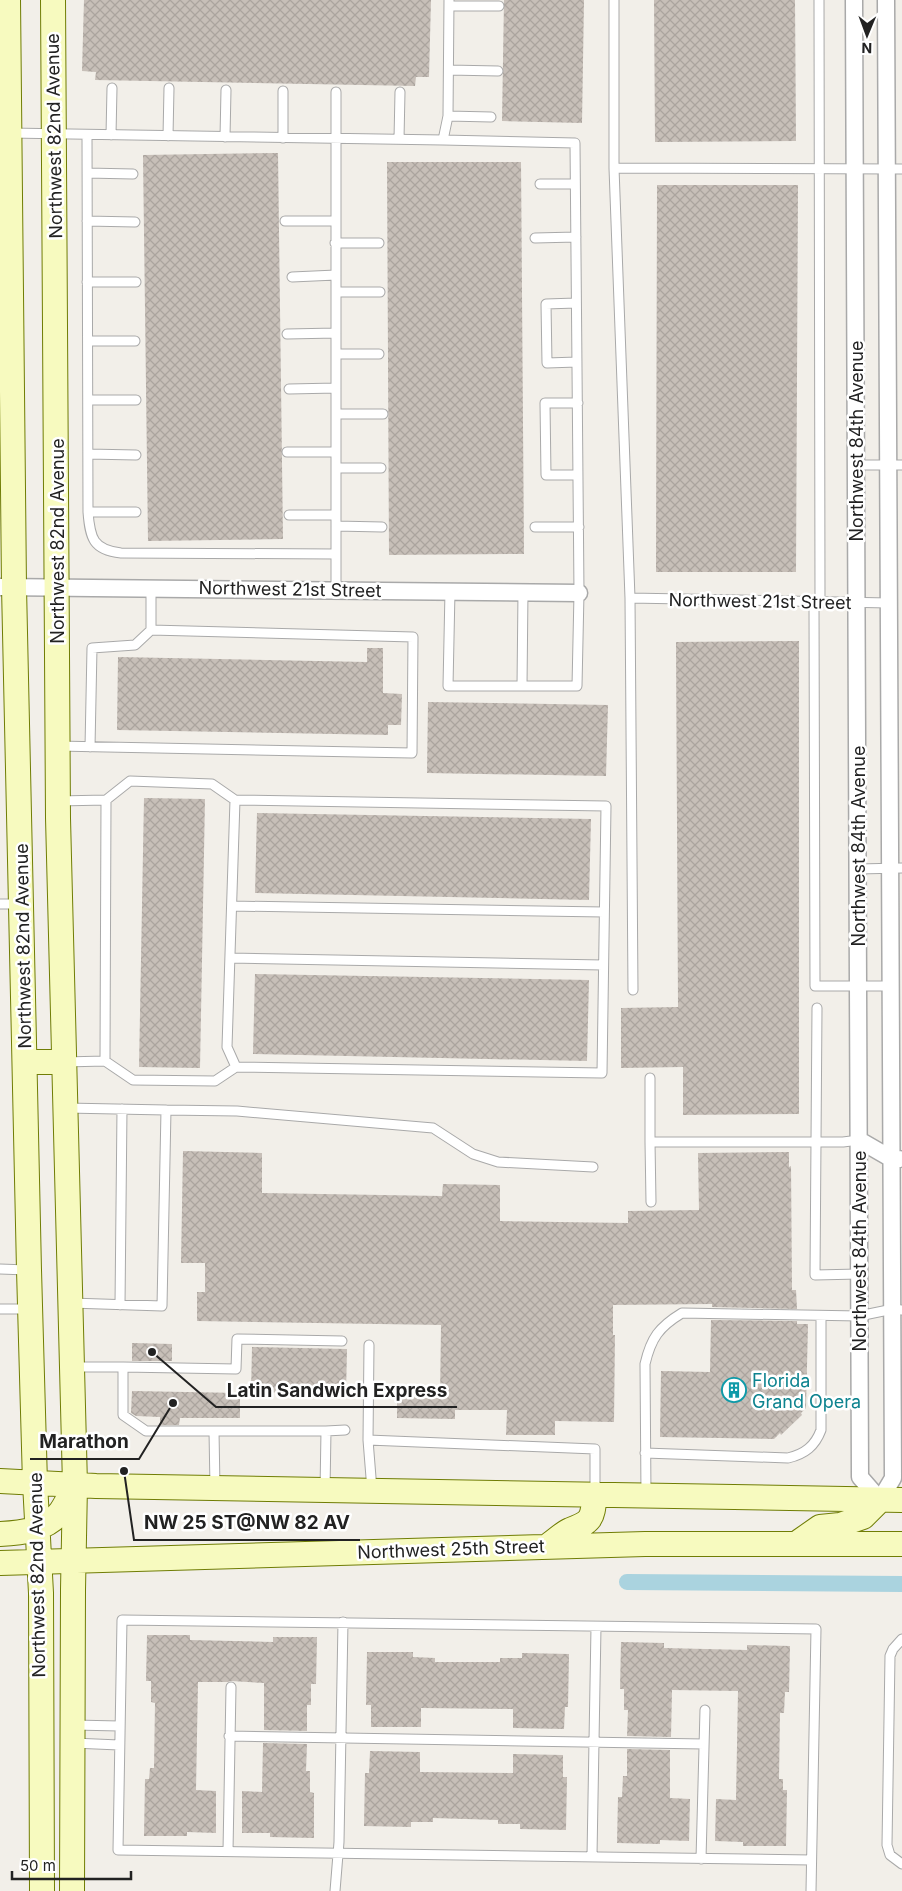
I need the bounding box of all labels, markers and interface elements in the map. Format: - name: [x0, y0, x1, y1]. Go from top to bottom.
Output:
- north arrow: [842, 10, 892, 60]
- street label: Northwest 82nd Avenue: [42, 33, 66, 239]
- text: N: [861, 40, 872, 57]
- street label: Northwest 84th Avenue: [846, 341, 867, 541]
- street label: Northwest 82nd Avenue: [47, 438, 68, 644]
- street label: Northwest 21st Street: [198, 577, 382, 601]
- street label: Northwest 21st Street: [668, 589, 852, 613]
- street label: Northwest 84th Avenue: [848, 746, 869, 946]
- street label: Northwest 82nd Avenue: [11, 843, 35, 1049]
- street label: Northwest 84th Avenue: [849, 1151, 870, 1351]
- place label: Florida Grand Opera: [752, 1370, 861, 1412]
- callout: Latin Sandwich Express: [216, 1373, 457, 1407]
- building icon: Florida Grand Opera: [721, 1377, 747, 1403]
- text: Latin Sandwich Express: [227, 1379, 447, 1402]
- callout: Marathon: [30, 1425, 139, 1459]
- text: Marathon: [39, 1430, 129, 1453]
- street label: Northwest 82nd Avenue: [25, 1472, 49, 1678]
- callout: NW 25 ST@NW 82 AV: [134, 1506, 360, 1540]
- text: NW 25 ST@NW 82 AV: [144, 1511, 350, 1534]
- street label: Northwest 25th Street: [357, 1535, 545, 1563]
- scale bar: [12, 1848, 131, 1880]
- text: 50 m: [20, 1856, 56, 1875]

